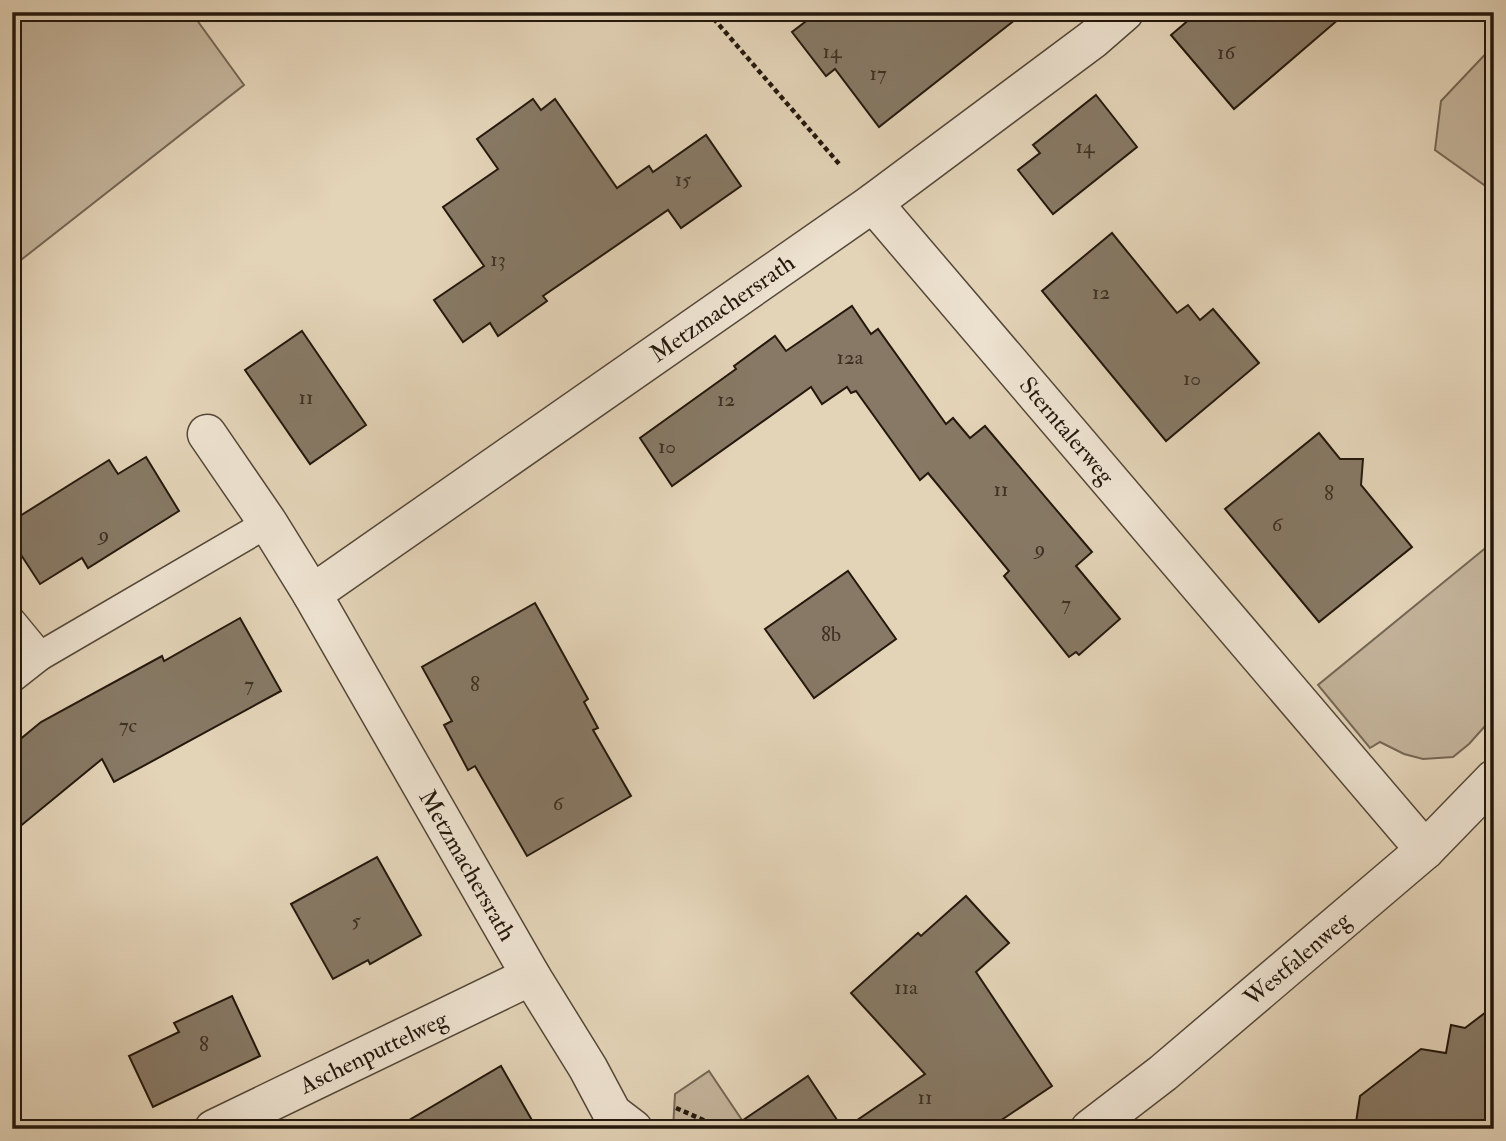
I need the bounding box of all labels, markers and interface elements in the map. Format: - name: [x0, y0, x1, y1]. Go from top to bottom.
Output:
- house number: 14: [823, 38, 843, 65]
- house number: 16: [1217, 39, 1236, 66]
- house number: 17: [869, 60, 887, 87]
- house number: 14: [1076, 133, 1096, 160]
- house number: 15: [675, 166, 692, 193]
- house number: 13: [490, 246, 506, 273]
- street label: Metzmachersrath: [644, 247, 801, 370]
- house number: 12: [1092, 279, 1110, 306]
- house number: 12a: [837, 344, 864, 371]
- house number: 10: [1183, 365, 1201, 392]
- street label: Sterntalerweg: [1012, 371, 1122, 492]
- house number: 11: [299, 384, 314, 411]
- house number: 12: [717, 386, 735, 413]
- house number: 10: [658, 433, 676, 460]
- house number: 11: [994, 476, 1009, 503]
- house number: 8: [1324, 480, 1334, 507]
- house number: 6: [1272, 511, 1284, 538]
- house number: 9: [97, 521, 109, 548]
- house number: 9: [1033, 535, 1045, 562]
- house number: 7: [1061, 590, 1071, 617]
- house number: 8b: [821, 621, 841, 648]
- house number: 7: [244, 671, 254, 698]
- house number: 8: [470, 671, 480, 698]
- house number: 7c: [119, 712, 138, 739]
- street label: Metzmachersrath: [411, 784, 523, 947]
- house number: 6: [553, 790, 565, 817]
- street label: Westfalenweg: [1237, 904, 1358, 1014]
- house number: 5: [351, 907, 361, 934]
- house number: 11a: [894, 974, 918, 1001]
- street label: Aschenputtelweg: [294, 1003, 454, 1102]
- house number: 8: [199, 1031, 209, 1058]
- house number: 11: [918, 1084, 933, 1111]

